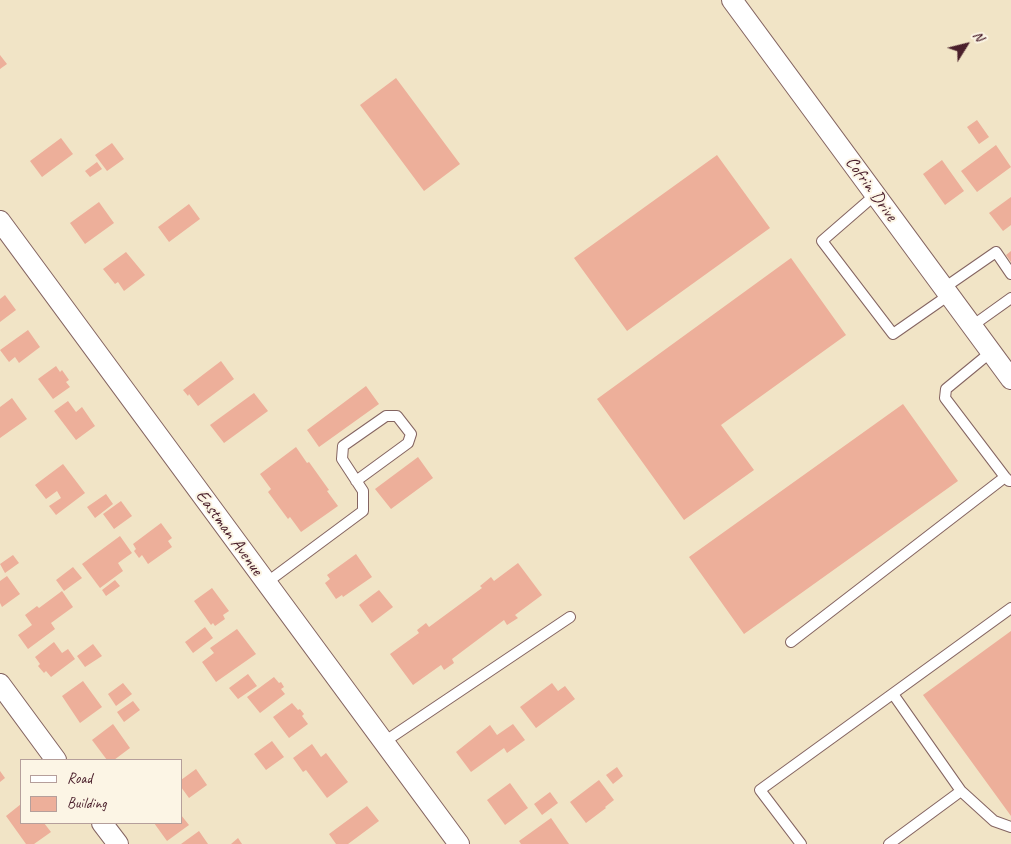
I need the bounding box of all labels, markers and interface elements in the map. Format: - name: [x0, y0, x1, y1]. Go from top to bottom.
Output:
- north arrow: [941, 20, 991, 70]
- text: N: [969, 27, 988, 44]
- street label: Cofrin Drive: [840, 152, 902, 226]
- street label: Eastman Avenue: [191, 486, 267, 580]
- legend: [20, 759, 182, 824]
- text: Road: [67, 769, 92, 788]
- text: Building: [67, 794, 106, 813]

